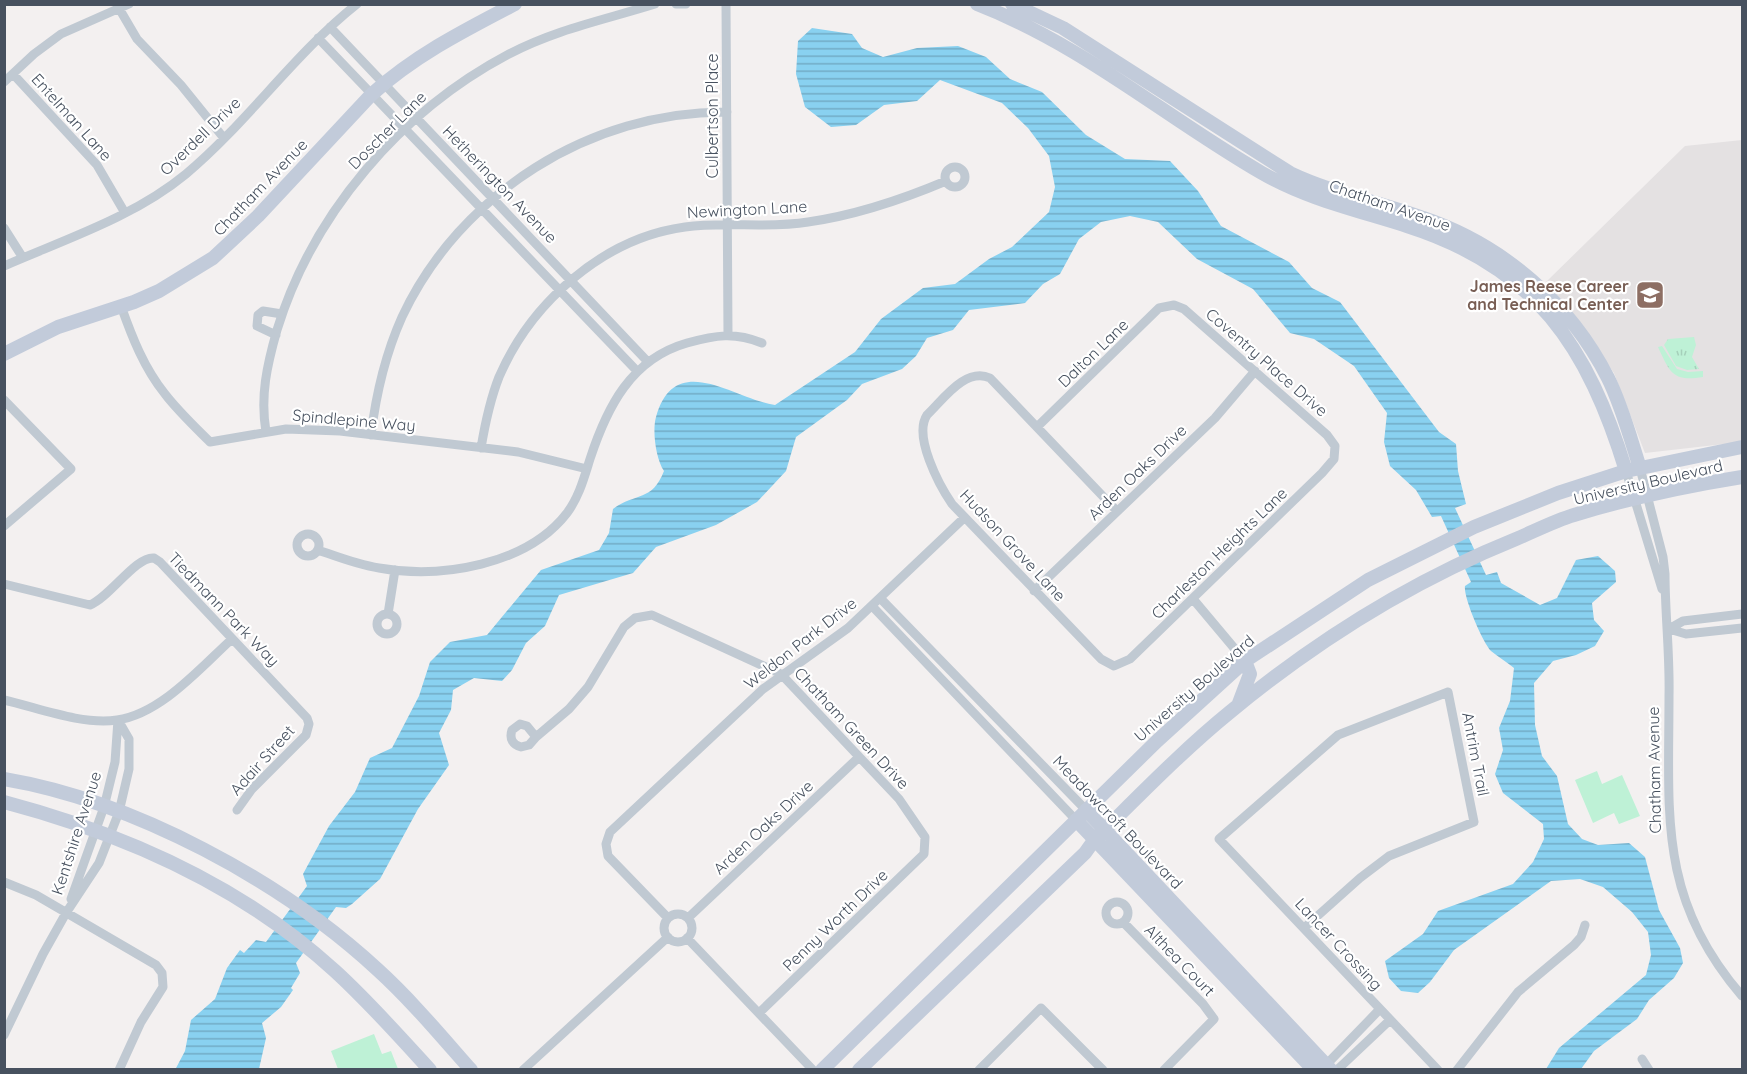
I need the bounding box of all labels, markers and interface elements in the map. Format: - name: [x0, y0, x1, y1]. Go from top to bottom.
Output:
- street label: Culbertson Place: [702, 54, 722, 178]
- street label: Entelman Lane: [27, 69, 117, 165]
- street label: Doscher Lane: [344, 87, 430, 173]
- street label: Overdell Drive: [155, 93, 245, 179]
- street label: Hetherington Avenue: [439, 121, 561, 247]
- street label: Chatham Avenue: [209, 134, 311, 240]
- street label: Chatham Avenue: [1327, 175, 1453, 235]
- street label: Newington Lane: [686, 196, 808, 222]
- place label: James Reese Career and Technical Center: [1467, 276, 1629, 314]
- school or university icon: James Reese Career and Technical Center: [1634, 279, 1666, 311]
- street label: Coventry Place Drive: [1202, 304, 1332, 420]
- street label: Dalton Lane: [1054, 315, 1132, 391]
- street label: Spindlepine Way: [292, 405, 416, 435]
- street label: Arden Oaks Drive: [1084, 420, 1190, 524]
- street label: University Boulevard: [1571, 455, 1725, 509]
- street label: Charleston Heights Lane: [1147, 483, 1291, 623]
- street label: Hudson Grove Lane: [956, 485, 1070, 605]
- street label: Tiedmann Park Way: [164, 548, 284, 670]
- street label: Weldon Park Drive: [740, 593, 860, 693]
- street label: University Boulevard: [1130, 630, 1258, 746]
- street label: Chatham Green Drive: [790, 663, 914, 793]
- street label: Chatham Avenue: [1643, 706, 1665, 834]
- street label: Antrim Trail: [1458, 710, 1494, 798]
- street label: Adair Street: [225, 721, 299, 799]
- street label: Meadowcroft Boulevard: [1049, 751, 1187, 893]
- street label: Kentshire Avenue: [47, 769, 105, 897]
- street label: Arden Oaks Drive: [709, 776, 817, 878]
- street label: Penny Worth Drive: [778, 865, 892, 975]
- street label: Lancer Crossing: [1291, 894, 1387, 994]
- street label: Althea Court: [1141, 920, 1219, 1000]

